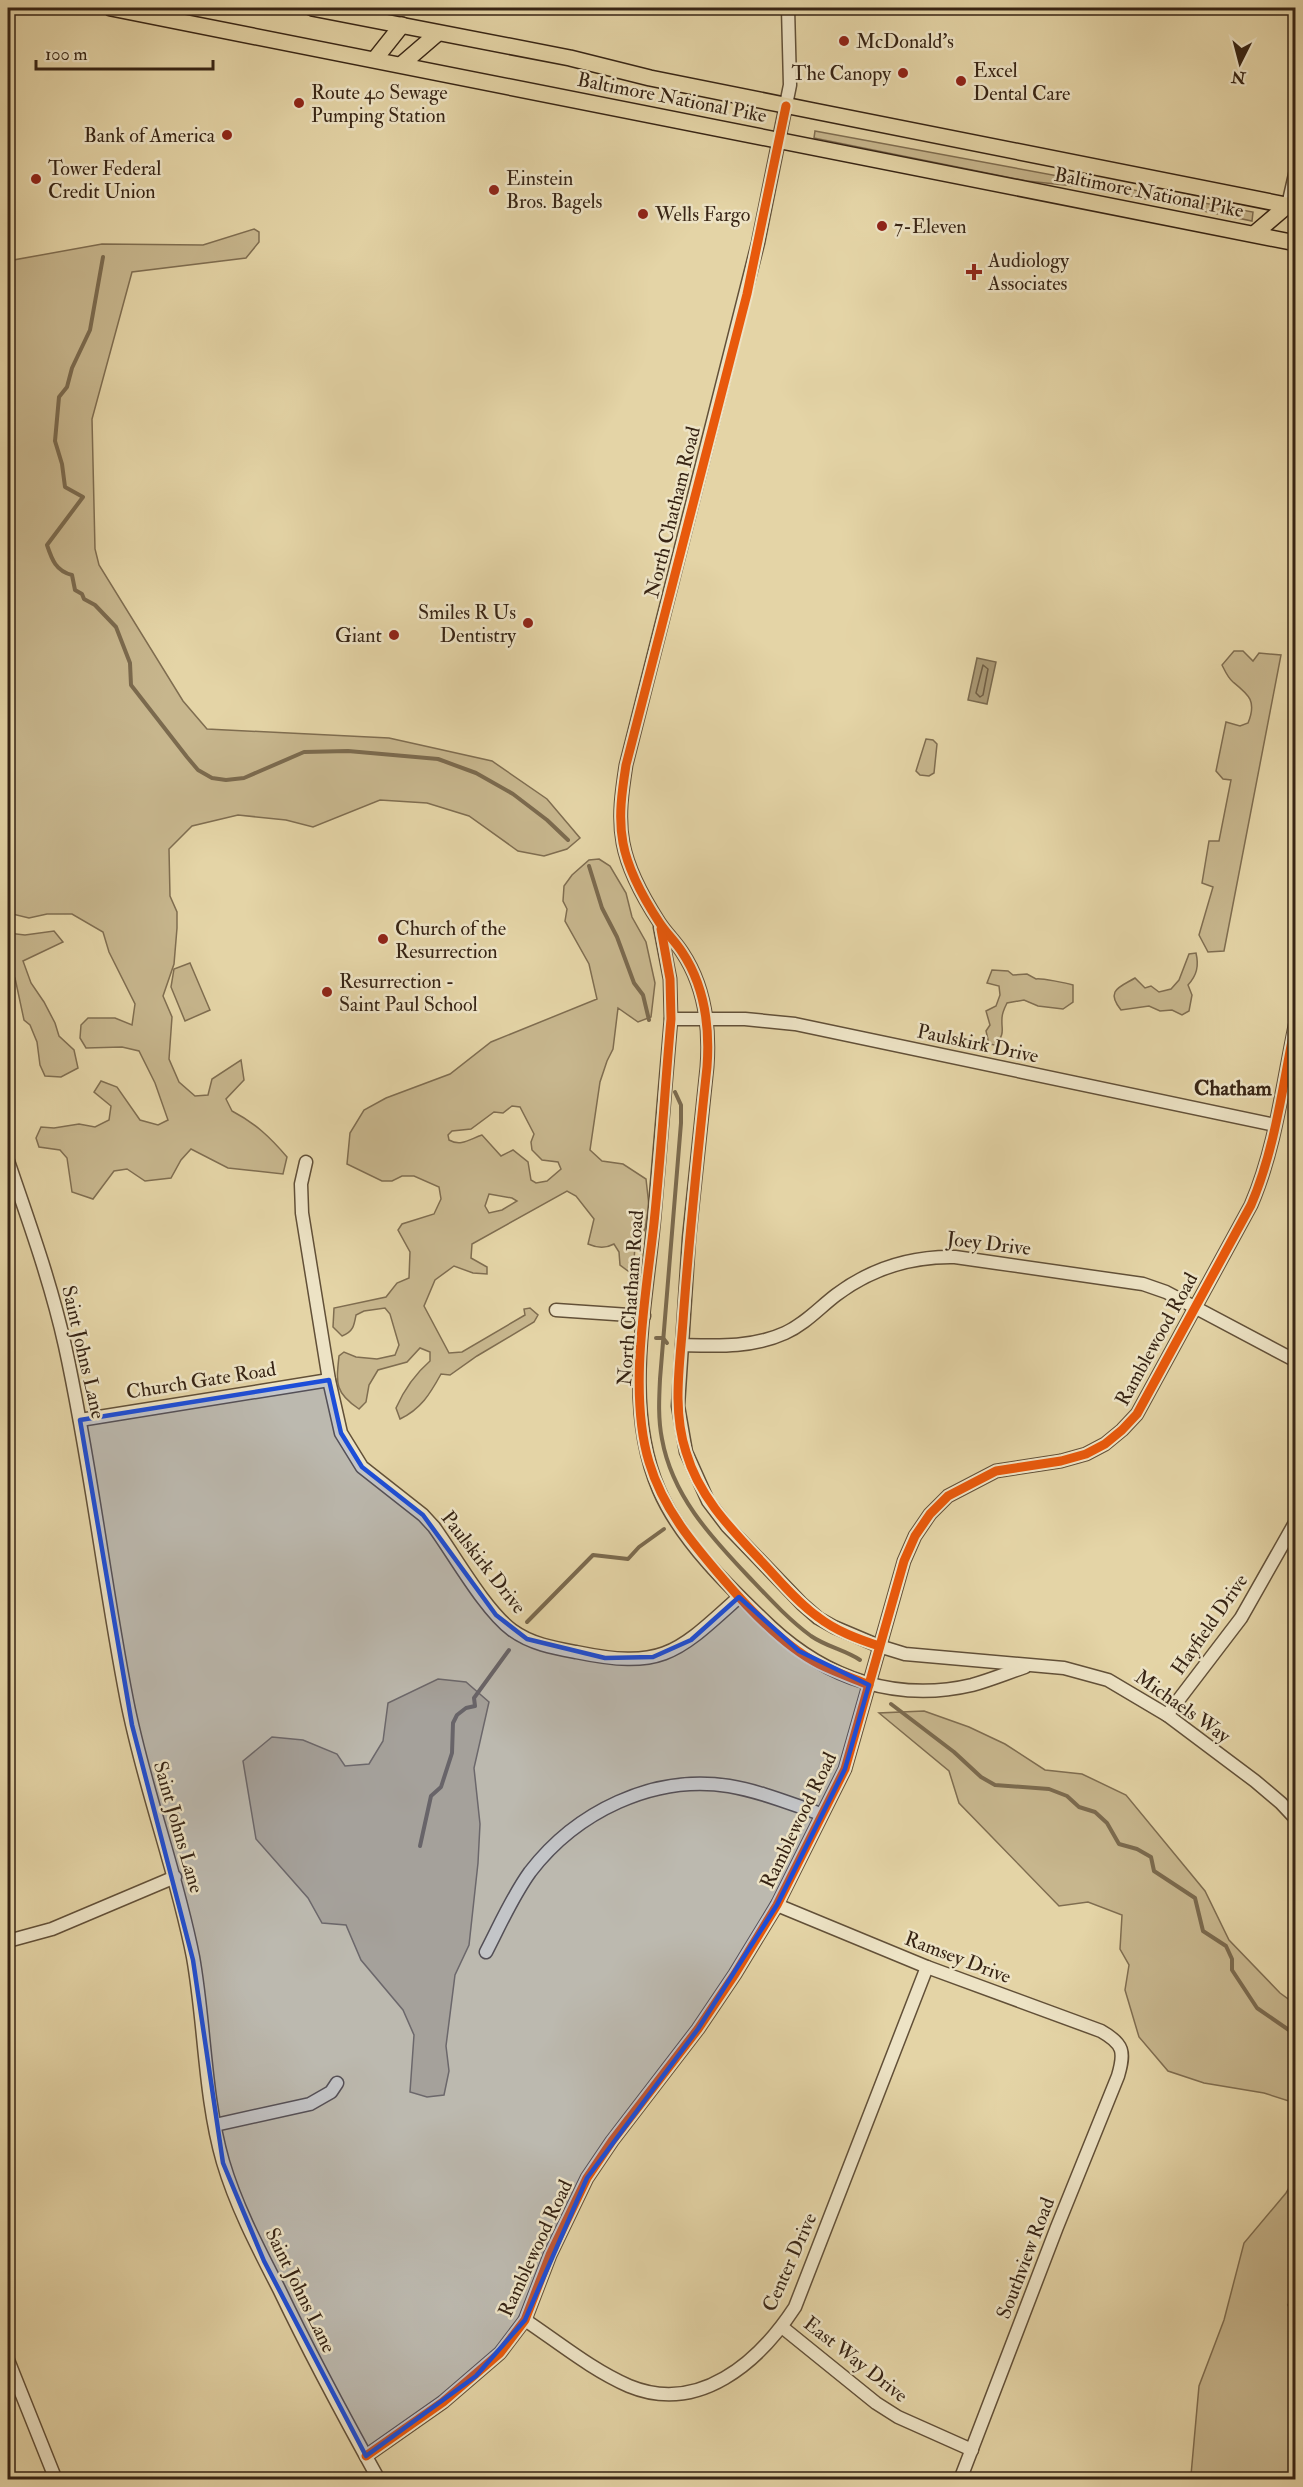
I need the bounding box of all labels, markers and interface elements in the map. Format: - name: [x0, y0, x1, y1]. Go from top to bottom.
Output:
- place label: McDonald's: [856, 29, 954, 54]
- scale bar: [36, 33, 213, 71]
- north arrow: [1210, 33, 1270, 93]
- marker: McDonald's: [837, 34, 851, 48]
- text: 100 m: [45, 43, 88, 66]
- place label: Excel Dental Care: [973, 58, 1070, 106]
- place label: The Canopy: [792, 61, 892, 87]
- marker: The Canopy: [896, 66, 910, 80]
- text: N: [1230, 66, 1248, 88]
- street label: Baltimore National Pike: [575, 67, 769, 128]
- marker: Excel Dental Care: [954, 74, 968, 88]
- place label: Route 40 Sewage Pumping Station: [311, 80, 448, 129]
- marker: Route 40 Sewage Pumping Station: [292, 96, 306, 110]
- place label: Bank of America: [84, 123, 216, 148]
- marker: Bank of America: [220, 128, 234, 142]
- place label: Tower Federal Credit Union: [48, 156, 161, 204]
- street label: Baltimore National Pike: [1052, 162, 1246, 223]
- place label: Einstein Bros. Bagels: [506, 166, 603, 214]
- marker: Tower Federal Credit Union: [29, 172, 43, 186]
- marker: Einstein Bros. Bagels: [487, 183, 501, 197]
- place label: Wells Fargo: [654, 202, 750, 227]
- marker: Wells Fargo: [636, 207, 650, 221]
- place label: 7-Eleven: [894, 214, 967, 239]
- marker: 7-Eleven: [875, 219, 889, 233]
- place label: Audiology Associates: [987, 248, 1070, 296]
- marker: Audiology Associates: [965, 263, 983, 281]
- street label: North Chatham Road: [639, 424, 706, 600]
- place label: Smiles R Us Dentistry: [418, 600, 517, 648]
- marker: Smiles R Us Dentistry: [521, 616, 535, 630]
- place label: Giant: [335, 623, 383, 648]
- marker: Giant: [387, 628, 401, 642]
- place label: Church of the Resurrection: [395, 916, 506, 964]
- marker: Church of the Resurrection: [376, 932, 390, 946]
- place label: Resurrection - Saint Paul School: [339, 969, 478, 1017]
- marker: Resurrection - Saint Paul School: [320, 985, 334, 999]
- street label: Paulskirk Drive: [915, 1018, 1041, 1069]
- district label: Chatham: [1194, 1075, 1273, 1102]
- street label: North Chatham Road: [612, 1209, 649, 1387]
- street label: Joey Drive: [944, 1226, 1032, 1261]
- street label: Ramblewood Road: [1110, 1268, 1203, 1410]
- street label: Saint Johns Lane: [56, 1283, 111, 1421]
- street label: Church Gate Road: [124, 1356, 278, 1405]
- street label: Paulskirk Drive: [436, 1506, 532, 1619]
- street label: Hayfield Drive: [1165, 1569, 1253, 1680]
- street label: Michaels Way: [1130, 1664, 1236, 1749]
- street label: Ramblewood Road: [755, 1748, 842, 1892]
- street label: Saint Johns Lane: [148, 1758, 209, 1896]
- street label: Ramsey Drive: [901, 1926, 1015, 1989]
- street label: Ramblewood Road: [493, 2176, 578, 2321]
- street label: Southview Road: [991, 2194, 1060, 2323]
- street label: Center Drive: [757, 2209, 822, 2315]
- street label: Saint Johns Lane: [259, 2224, 342, 2357]
- street label: East Way Drive: [799, 2311, 913, 2408]

